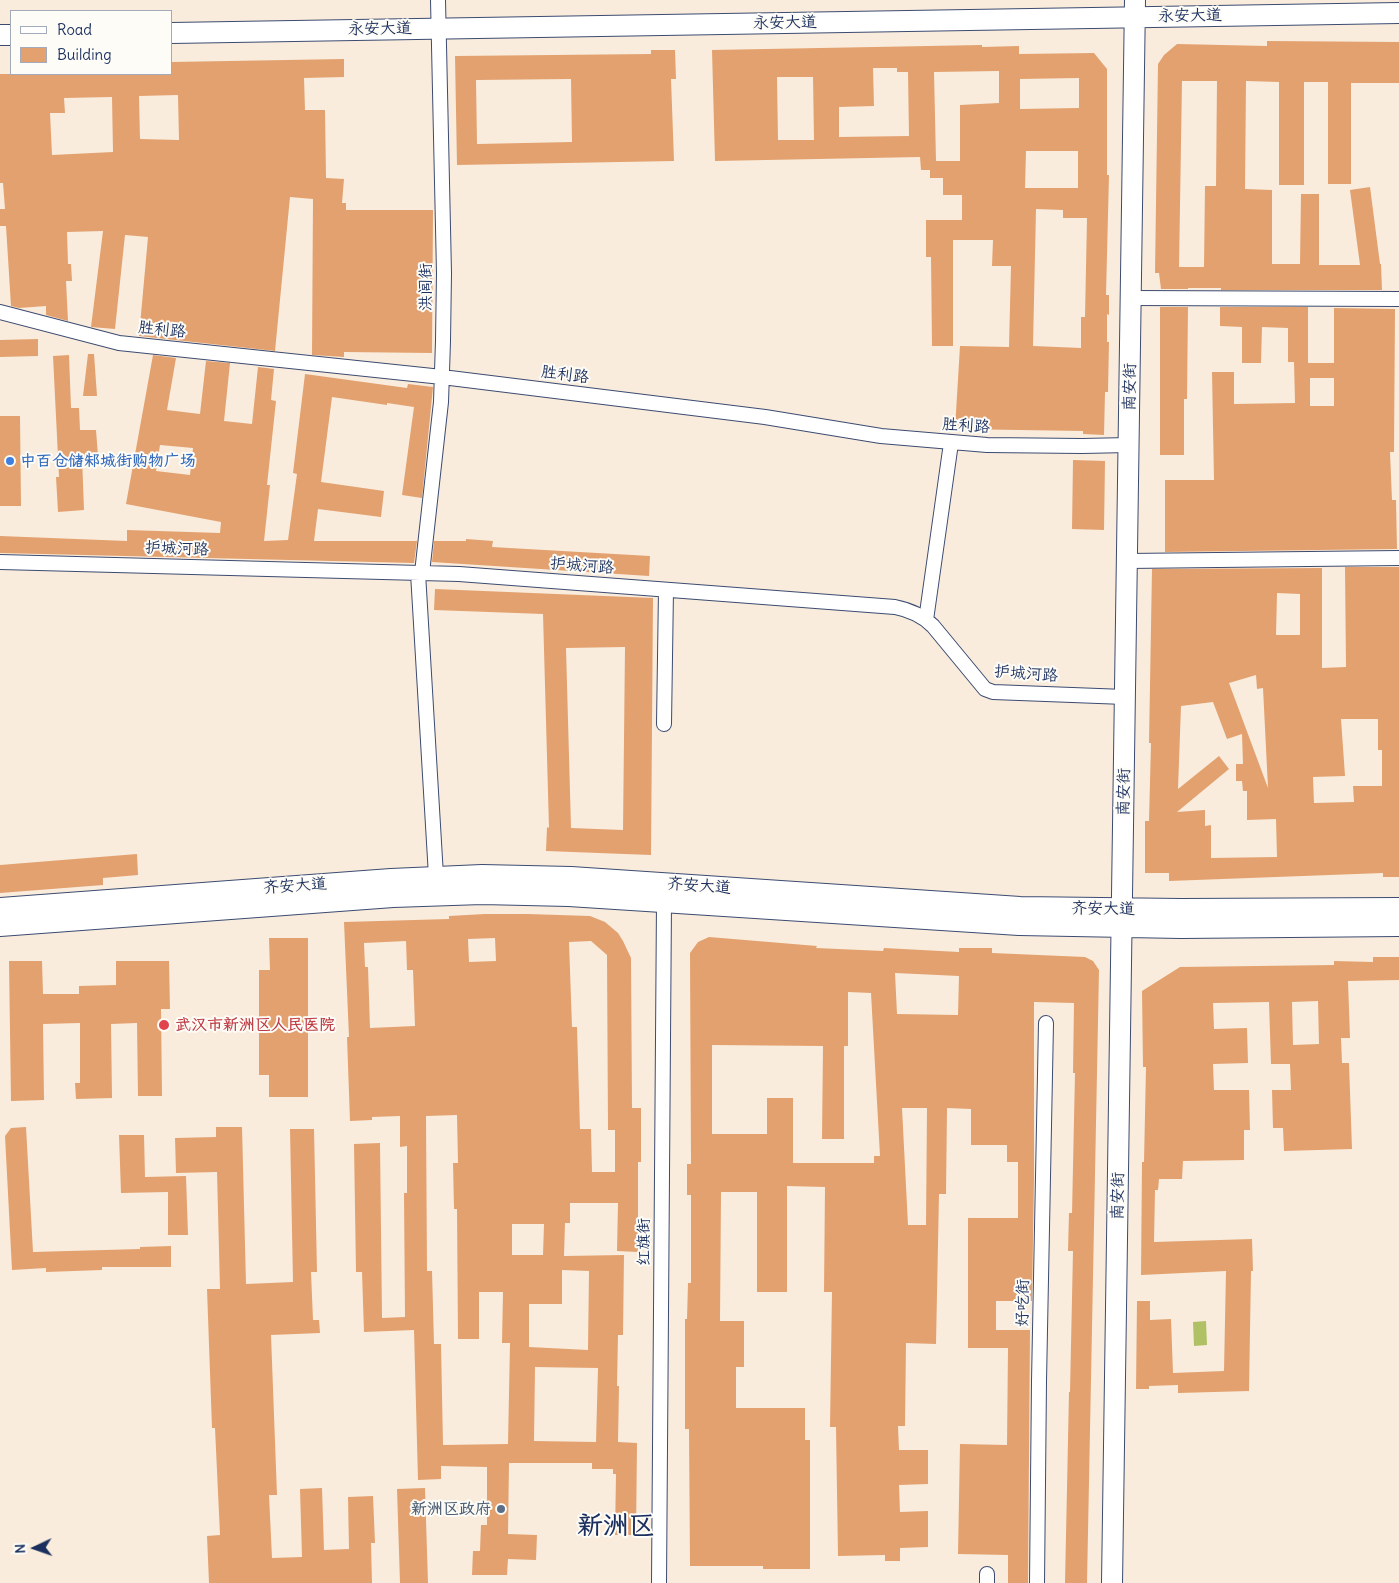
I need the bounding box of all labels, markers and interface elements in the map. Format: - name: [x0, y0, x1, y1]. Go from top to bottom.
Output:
- street label: 永安大道: [1158, 6, 1222, 26]
- legend: [10, 10, 172, 75]
- street label: 永安大道: [753, 13, 817, 33]
- street label: 永安大道: [348, 19, 412, 39]
- text: Road: [57, 20, 92, 39]
- text: Building: [57, 45, 112, 64]
- street label: 洪闾街: [416, 263, 436, 311]
- street label: 胜利路: [137, 318, 187, 342]
- street label: 胜利路: [540, 363, 590, 387]
- street label: 南安街: [1120, 363, 1140, 411]
- street label: 胜利路: [941, 415, 991, 437]
- place label: 中百仓储邾城街购物广场: [20, 451, 196, 471]
- marker: 中百仓储邾城街购物广场: [4, 455, 16, 467]
- street label: 护城河路: [145, 538, 209, 560]
- street label: 护城河路: [549, 554, 615, 578]
- street label: 护城河路: [993, 662, 1059, 686]
- street label: 南安街: [1114, 768, 1134, 816]
- street label: 齐安大道: [262, 874, 328, 898]
- street label: 齐安大道: [666, 874, 732, 898]
- street label: 齐安大道: [1071, 899, 1135, 919]
- place label: 武汉市新洲区人民医院: [175, 1015, 335, 1035]
- marker: 武汉市新洲区人民医院: [157, 1018, 171, 1032]
- street label: 南安街: [1108, 1172, 1128, 1220]
- street label: 红旗街: [634, 1218, 654, 1266]
- street label: 好吃街: [1013, 1279, 1033, 1327]
- place label: 新洲区政府: [411, 1499, 491, 1519]
- marker: 新洲区政府: [495, 1503, 507, 1515]
- district label: 新洲区: [577, 1511, 655, 1543]
- north arrow: [10, 1523, 60, 1573]
- text: N: [11, 1543, 29, 1554]

